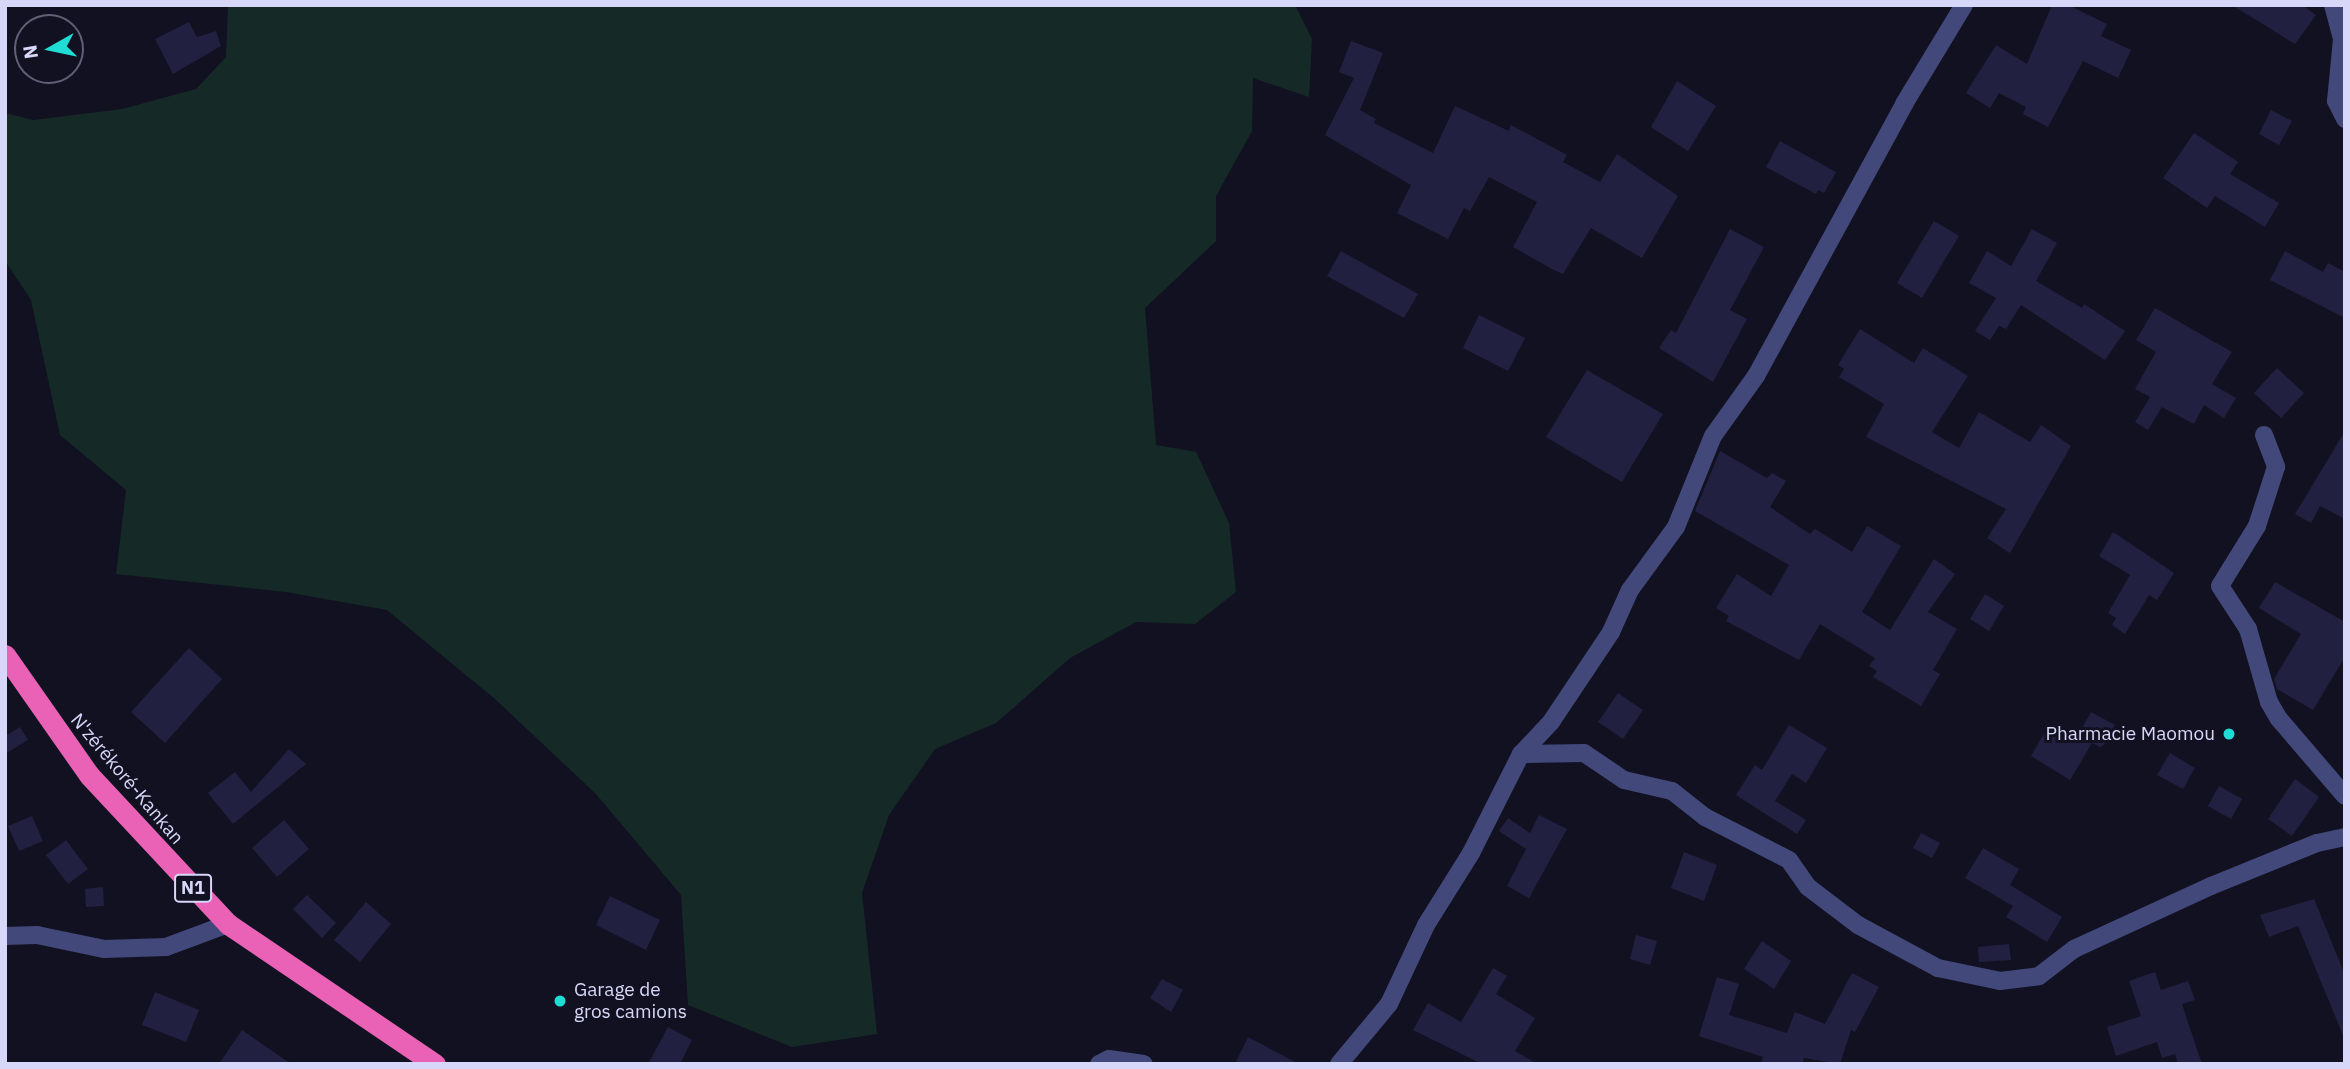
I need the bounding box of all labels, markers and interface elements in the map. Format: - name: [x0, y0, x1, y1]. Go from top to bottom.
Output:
- north arrow: [14, 14, 84, 84]
- text: N: [17, 43, 43, 61]
- street label: N'zérékoré-Kankan: [66, 709, 188, 849]
- place label: Pharmacie Maomou: [2045, 723, 2215, 745]
- marker: Pharmacie Maomou: [2221, 726, 2237, 742]
- road number: N1: [174, 874, 212, 903]
- place label: Garage de gros camions: [574, 979, 687, 1023]
- marker: Garage de gros camions: [552, 993, 568, 1009]

